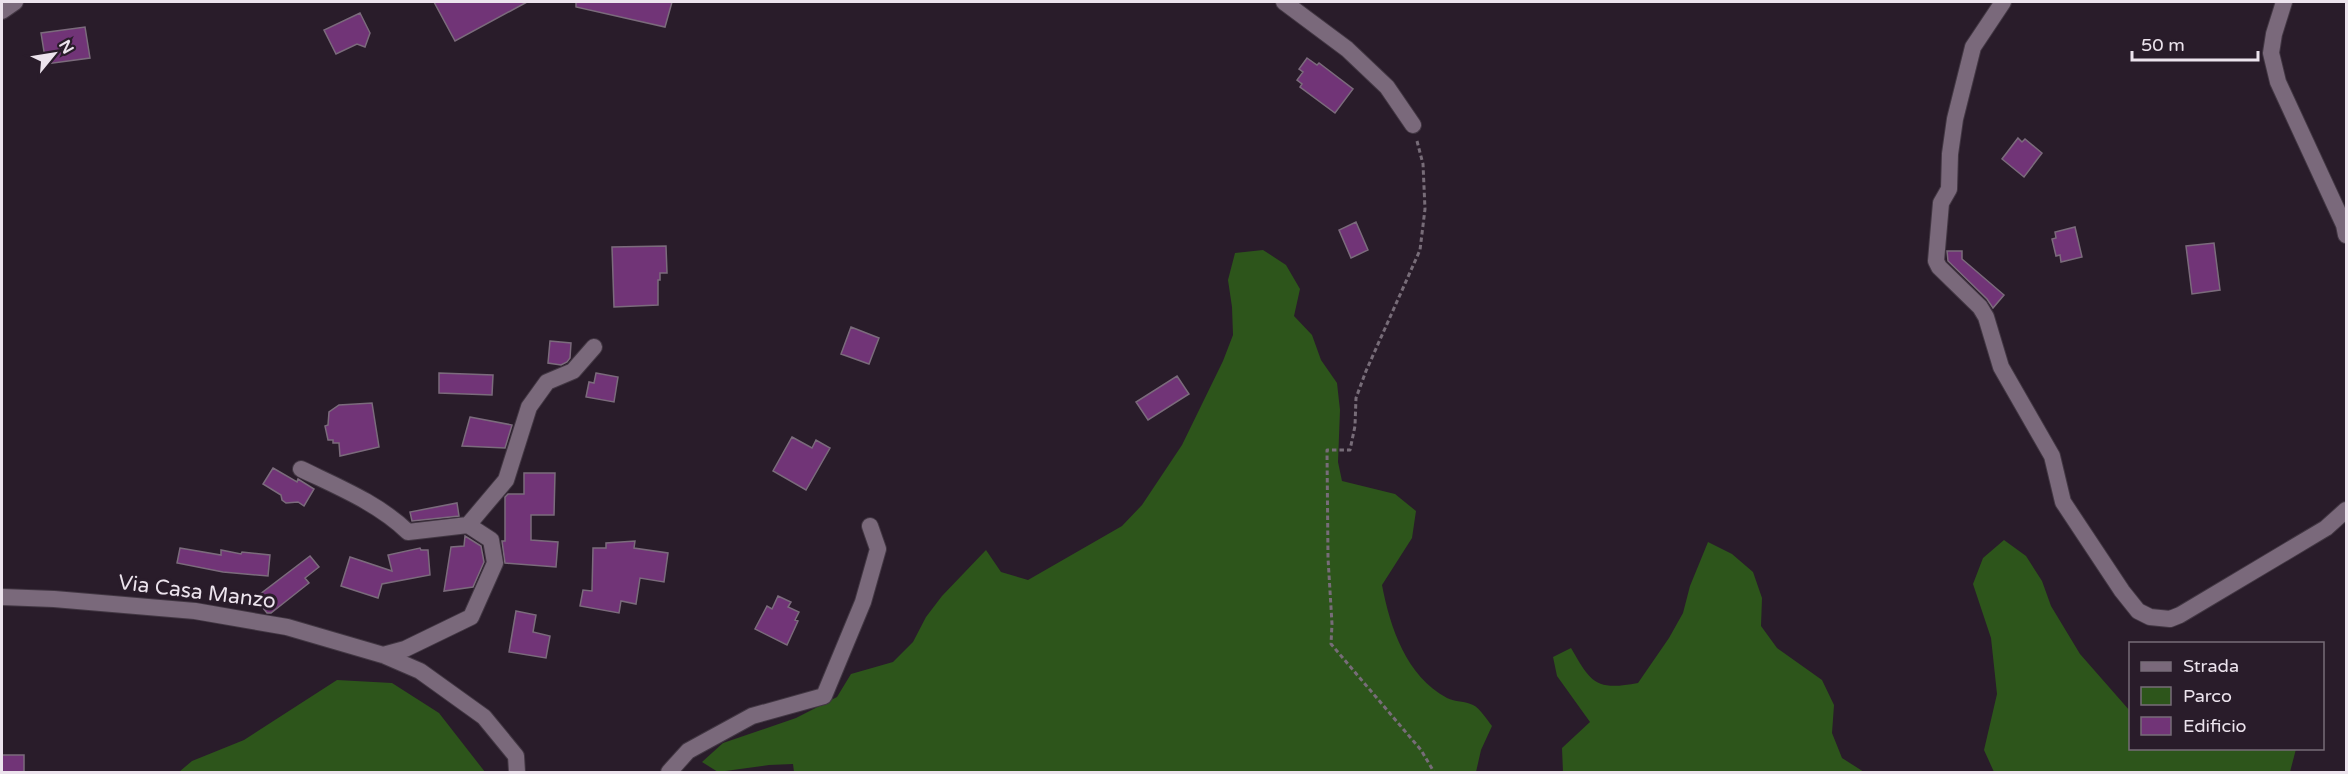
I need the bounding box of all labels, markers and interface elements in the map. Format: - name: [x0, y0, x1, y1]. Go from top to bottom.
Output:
- north arrow: [24, 24, 84, 84]
- scale bar: [2132, 24, 2258, 62]
- text: 50 m: [2141, 34, 2185, 56]
- text: N: [54, 36, 78, 58]
- street label: Via Casa Manzo: [117, 570, 277, 614]
- legend: [2129, 642, 2324, 750]
- text: Strada: [2183, 655, 2239, 677]
- text: Parco: [2183, 685, 2232, 707]
- text: Edificio: [2183, 715, 2247, 737]

